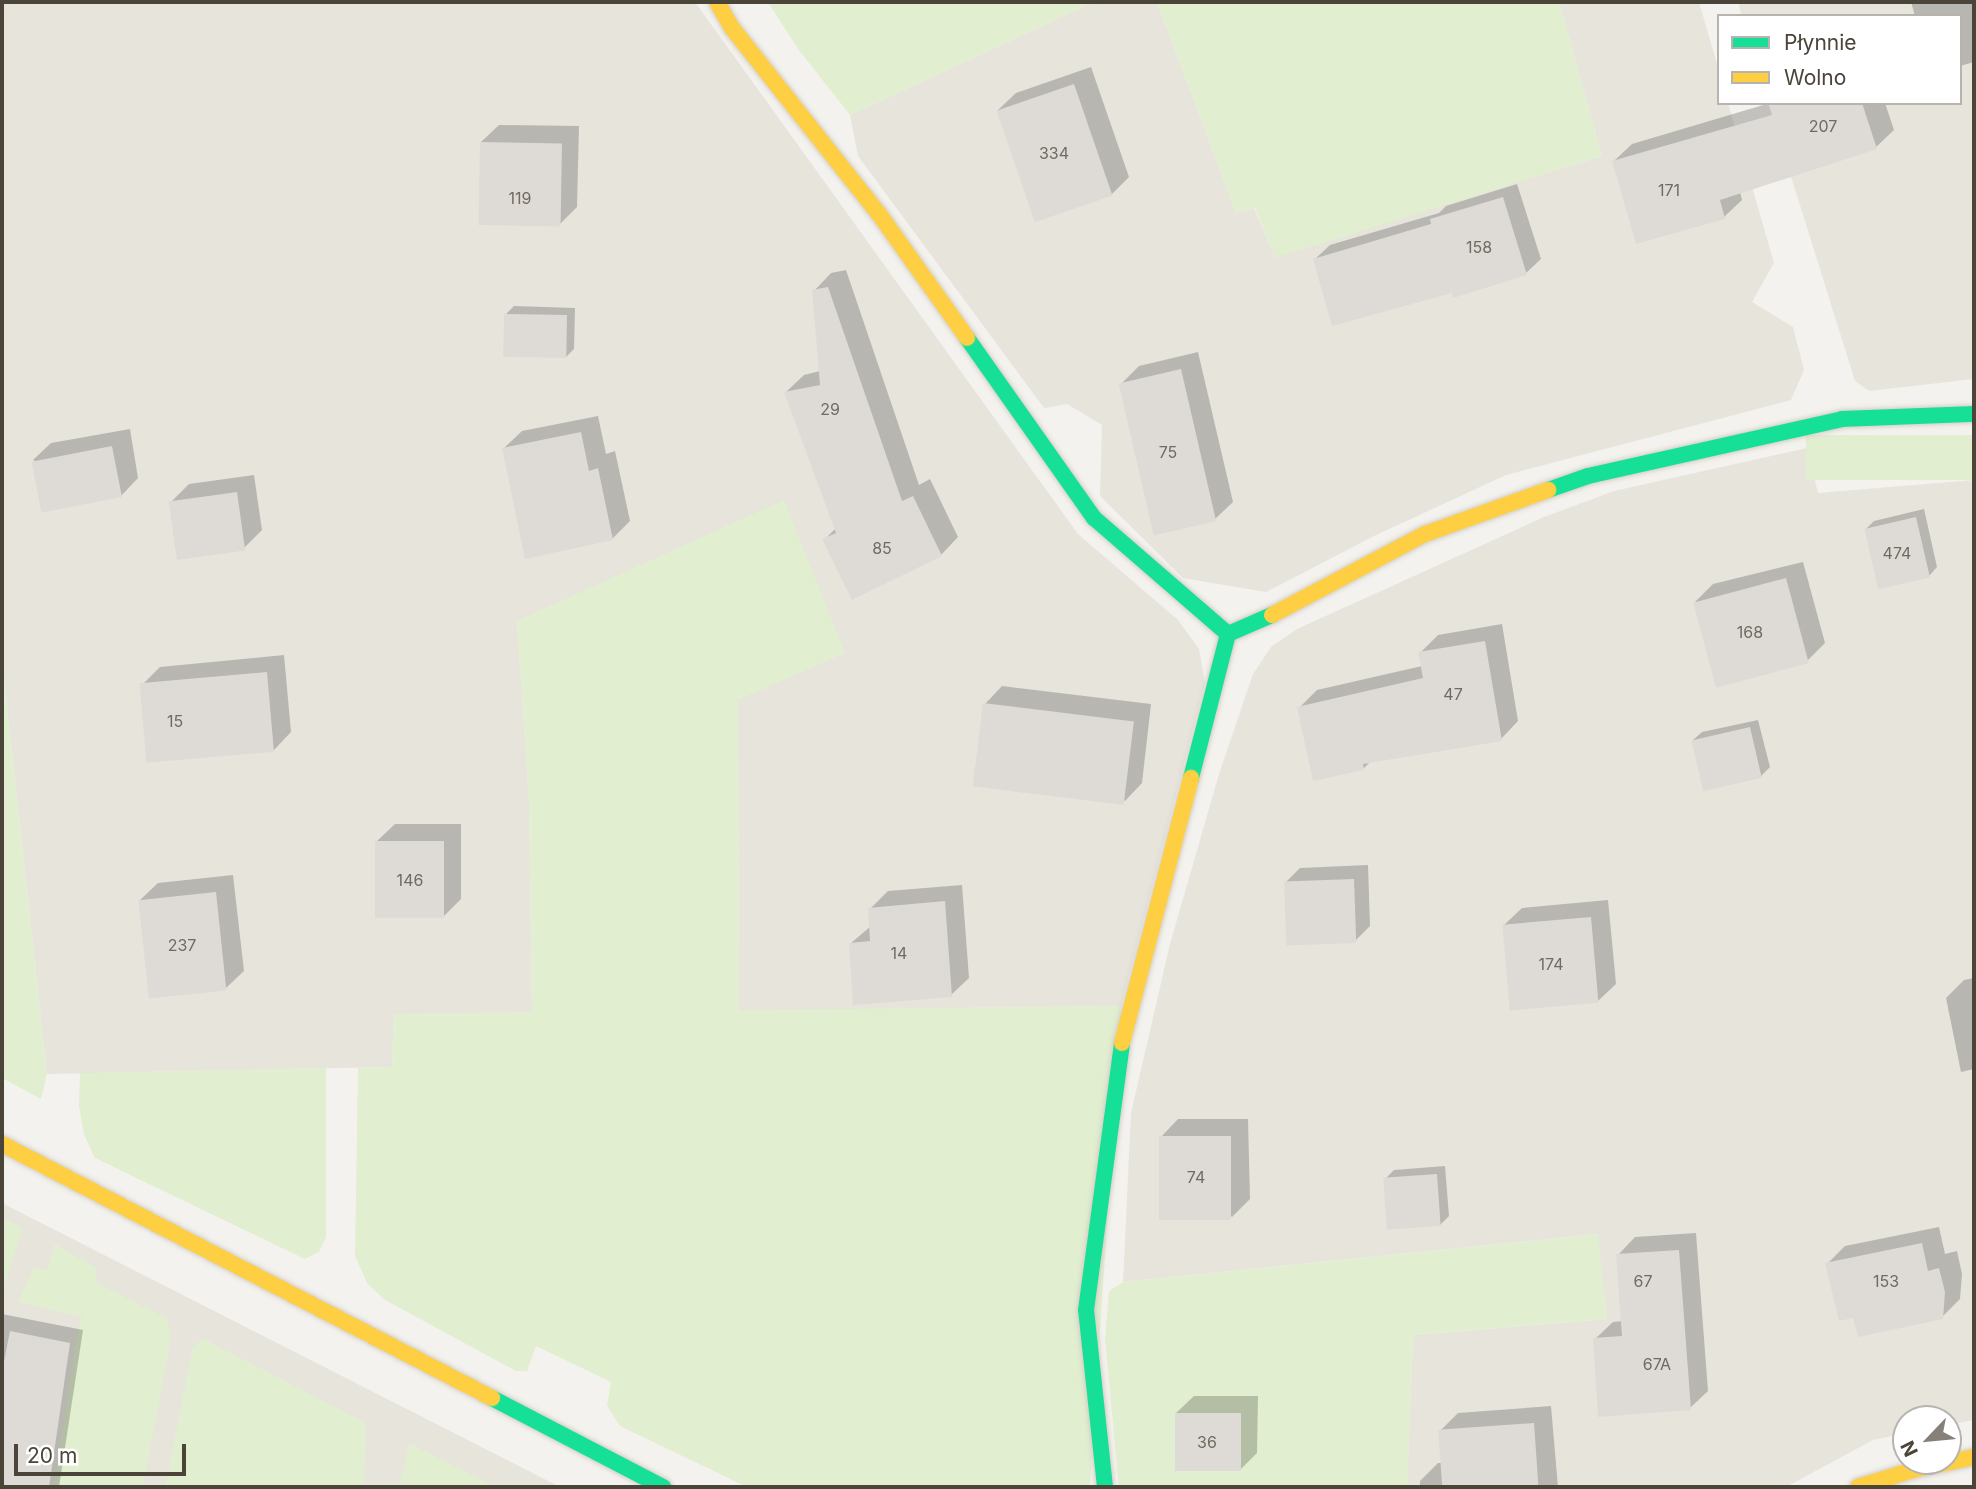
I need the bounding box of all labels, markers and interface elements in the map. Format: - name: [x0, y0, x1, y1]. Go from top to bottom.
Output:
- legend: [1717, 14, 1962, 105]
- text: Płynnie: [1784, 30, 1857, 55]
- text: Wolno: [1784, 65, 1846, 90]
- house number: 207: [1809, 116, 1837, 136]
- house number: 334: [1039, 143, 1069, 163]
- house number: 171: [1658, 180, 1680, 200]
- house number: 119: [509, 188, 531, 208]
- house number: 158: [1466, 237, 1492, 257]
- house number: 29: [820, 399, 840, 419]
- house number: 75: [1159, 442, 1177, 462]
- house number: 85: [872, 538, 892, 558]
- house number: 474: [1883, 543, 1911, 563]
- house number: 168: [1737, 622, 1763, 642]
- house number: 47: [1443, 684, 1463, 704]
- house number: 15: [167, 711, 183, 731]
- house number: 146: [397, 870, 423, 890]
- house number: 237: [168, 935, 196, 955]
- house number: 14: [891, 943, 907, 963]
- house number: 174: [1539, 954, 1563, 974]
- house number: 74: [1187, 1167, 1205, 1187]
- house number: 67: [1634, 1271, 1652, 1291]
- house number: 153: [1873, 1271, 1899, 1291]
- house number: 67A: [1643, 1354, 1671, 1374]
- north arrow: [1892, 1405, 1962, 1475]
- scale bar: [18, 1430, 189, 1474]
- house number: 36: [1197, 1432, 1217, 1452]
- text: N: [1896, 1437, 1923, 1460]
- text: 20 m: [27, 1443, 77, 1468]

